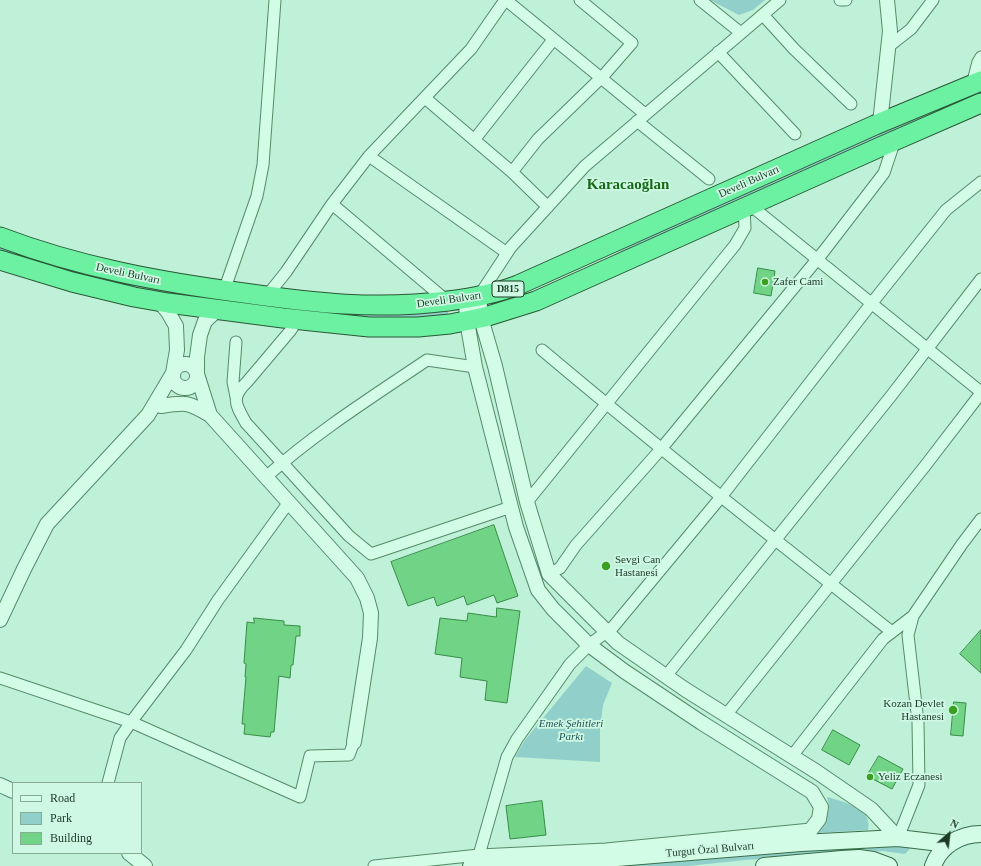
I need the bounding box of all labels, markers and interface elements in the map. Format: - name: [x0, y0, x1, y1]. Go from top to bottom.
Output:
- street label: Develi Bulvarı: [717, 163, 781, 201]
- district label: Karacaoğlan: [587, 176, 669, 194]
- street label: Develi Bulvarı: [95, 261, 161, 287]
- place label: Zafer Cami: [773, 275, 823, 289]
- marker: Zafer Cami: [760, 277, 770, 287]
- road number: D815: [492, 281, 524, 297]
- street label: Develi Bulvarı: [416, 289, 482, 311]
- place label: Sevgi Can Hastanesi: [615, 553, 661, 579]
- marker: Sevgi Can Hastanesi: [600, 560, 612, 572]
- place label: Kozan Devlet Hastanesi: [883, 697, 944, 723]
- marker: Kozan Devlet Hastanesi: [947, 704, 959, 716]
- park label: Emek Şehitleri Parkı: [539, 717, 603, 743]
- place label: Yeliz Eczanesi: [878, 770, 943, 784]
- marker: Yeliz Eczanesi: [865, 772, 875, 782]
- legend: [12, 782, 142, 854]
- text: Road: [50, 791, 75, 805]
- text: Park: [50, 811, 72, 825]
- north arrow: [929, 814, 969, 854]
- text: N: [948, 816, 961, 831]
- text: Building: [50, 831, 92, 845]
- street label: Turgut Özal Bulvarı: [665, 840, 755, 860]

